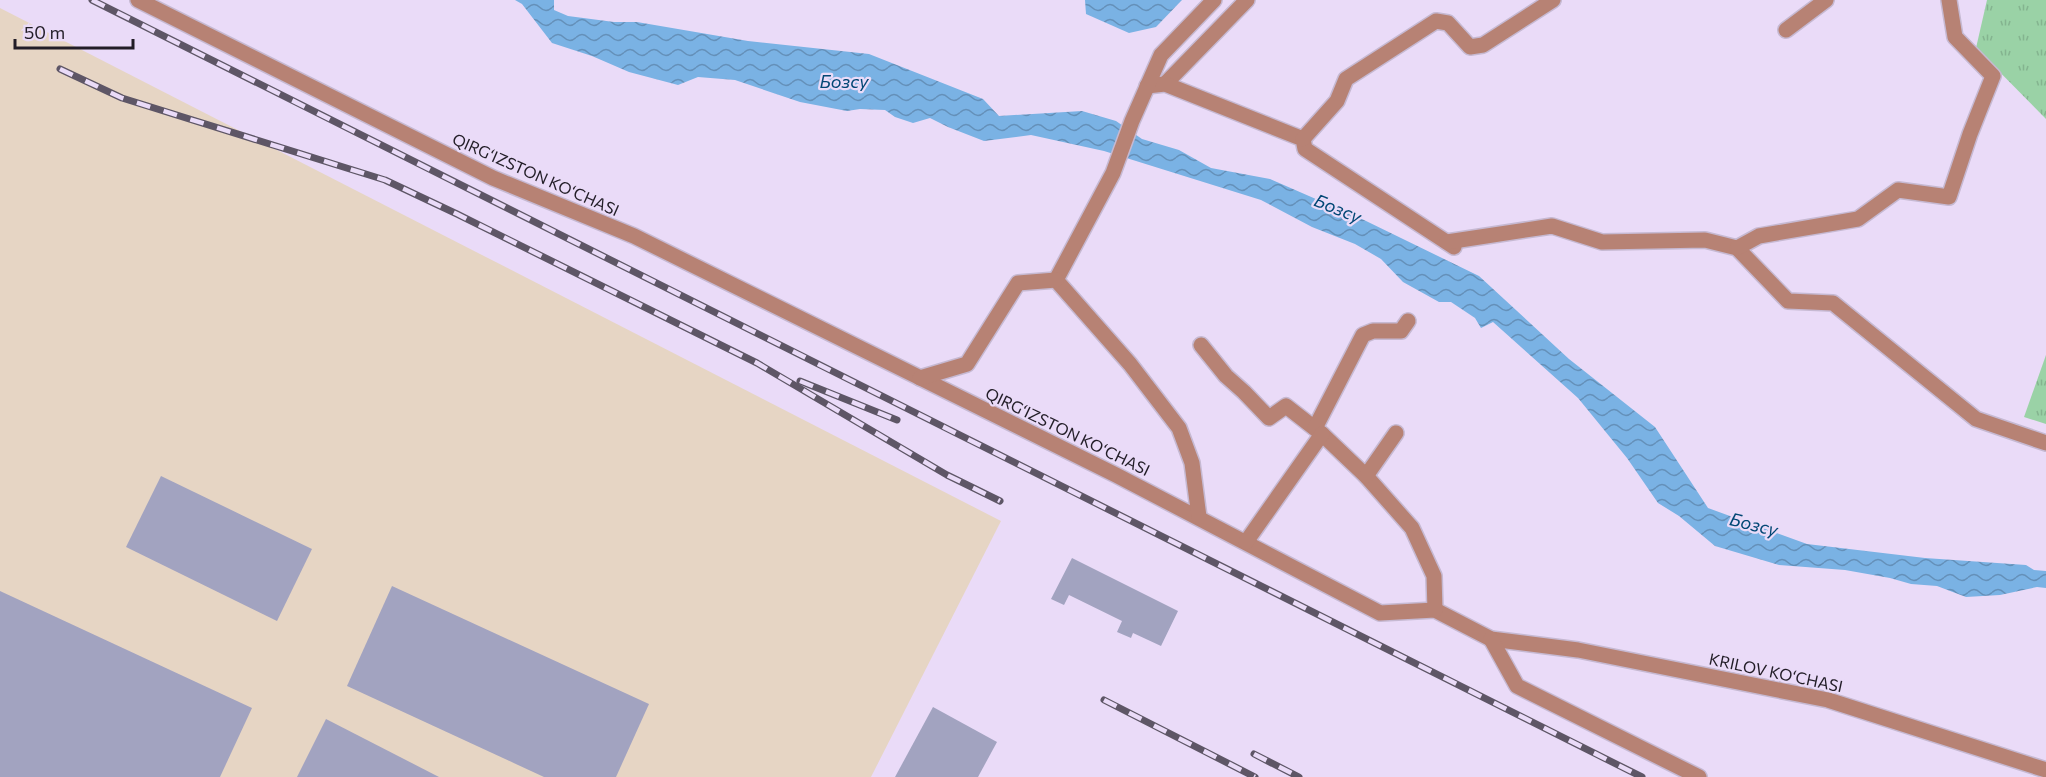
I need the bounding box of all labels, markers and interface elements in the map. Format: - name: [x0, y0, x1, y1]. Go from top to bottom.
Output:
- scale bar: [15, 12, 134, 50]
- text: 50 m: [24, 21, 65, 43]
- water label: Бозсу: [820, 70, 869, 92]
- street label: QIRG‘IZSTON KO‘CHASI: [450, 129, 622, 219]
- water label: Бозсу: [1311, 189, 1365, 228]
- street label: QIRG‘IZSTON KO‘CHASI: [983, 383, 1153, 479]
- water label: Бозсу: [1728, 507, 1781, 541]
- street label: KRILOV KO‘CHASI: [1707, 649, 1845, 695]

